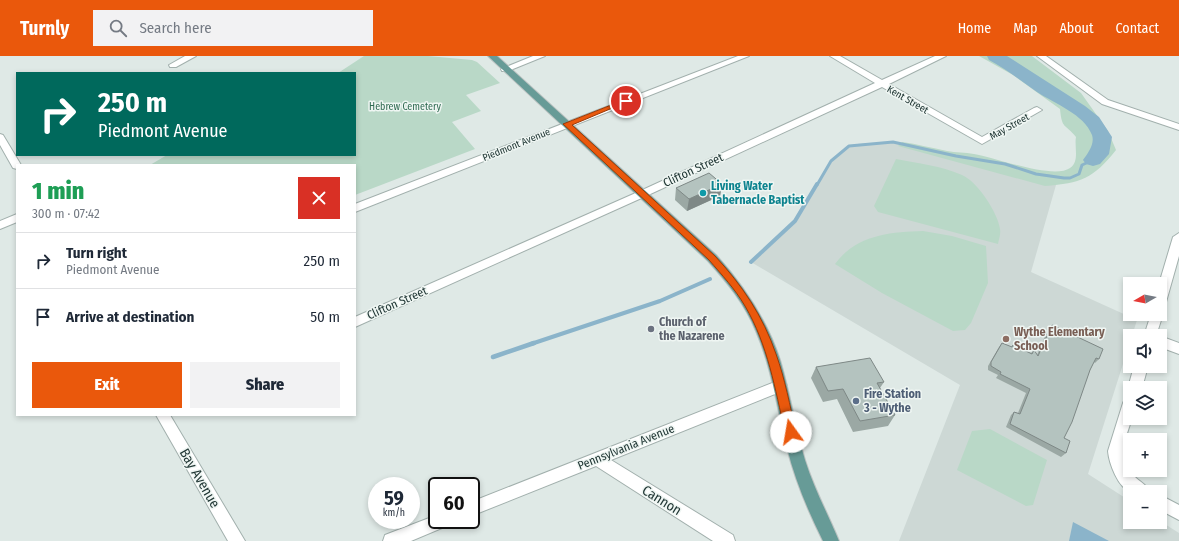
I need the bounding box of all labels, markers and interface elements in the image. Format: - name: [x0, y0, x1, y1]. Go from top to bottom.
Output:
- search box: [93, 10, 373, 46]
- text: Turnly: [20, 17, 69, 40]
- icon: search: [107, 17, 129, 39]
- text: Search here: [139, 19, 212, 37]
- text: Home: [958, 20, 991, 37]
- text: Map: [1013, 20, 1037, 37]
- text: About: [1059, 20, 1094, 37]
- text: Contact: [1116, 20, 1159, 37]
- street label: Kent Street: [885, 83, 931, 117]
- pin: [609, 84, 643, 118]
- text: 250 m: [98, 86, 167, 119]
- icon: right: [32, 88, 84, 140]
- icon: arrive: [615, 90, 637, 112]
- park label: Hebrew Cemetery: [369, 101, 441, 113]
- street label: May Street: [988, 111, 1032, 143]
- text: Piedmont Avenue: [98, 120, 228, 142]
- street label: Piedmont Avenue: [481, 126, 552, 164]
- street label: Clifton Street: [661, 150, 725, 190]
- text: 1 min: [32, 177, 84, 205]
- button: close: [298, 177, 340, 219]
- place label: Living Water Tabernacle Baptist: [711, 179, 805, 207]
- marker: Living Water Tabernacle Baptist: [698, 188, 708, 198]
- text: 300 m · 07:42: [32, 206, 100, 221]
- text: Turn right: [66, 244, 127, 262]
- icon: right: [32, 250, 54, 272]
- text: 250 m: [304, 252, 340, 270]
- text: Piedmont Avenue: [66, 262, 160, 277]
- north arrow: [1123, 277, 1167, 321]
- map controls: [1123, 277, 1167, 529]
- street label: Clifton Street: [365, 283, 429, 323]
- icon: arrive: [32, 306, 54, 328]
- text: Arrive at destination: [66, 308, 194, 326]
- text: 50 m: [310, 308, 340, 326]
- place label: Church of the Nazarene: [659, 315, 725, 343]
- marker: Church of the Nazarene: [646, 324, 656, 334]
- place label: Wythe Elementary School: [1014, 325, 1105, 353]
- button: sound: [1123, 329, 1167, 373]
- marker: Wythe Elementary School: [1001, 334, 1011, 344]
- button: Exit: [32, 362, 182, 408]
- button: Share: [190, 362, 340, 408]
- button: layers: [1123, 381, 1167, 425]
- place label: Fire Station 3 - Wythe: [863, 387, 921, 415]
- marker: Fire Station 3 - Wythe: [851, 396, 861, 406]
- position arrow: [770, 411, 812, 453]
- street label: Pennsylvania Avenue: [576, 421, 676, 473]
- button: +: [1123, 433, 1167, 477]
- street label: Bay Avenue: [176, 445, 223, 511]
- speed limit sign: 60: [428, 477, 480, 529]
- street label: Cannon: [639, 482, 685, 519]
- button: −: [1123, 485, 1167, 529]
- text: 59: [384, 486, 404, 510]
- text: km/h: [383, 507, 405, 519]

